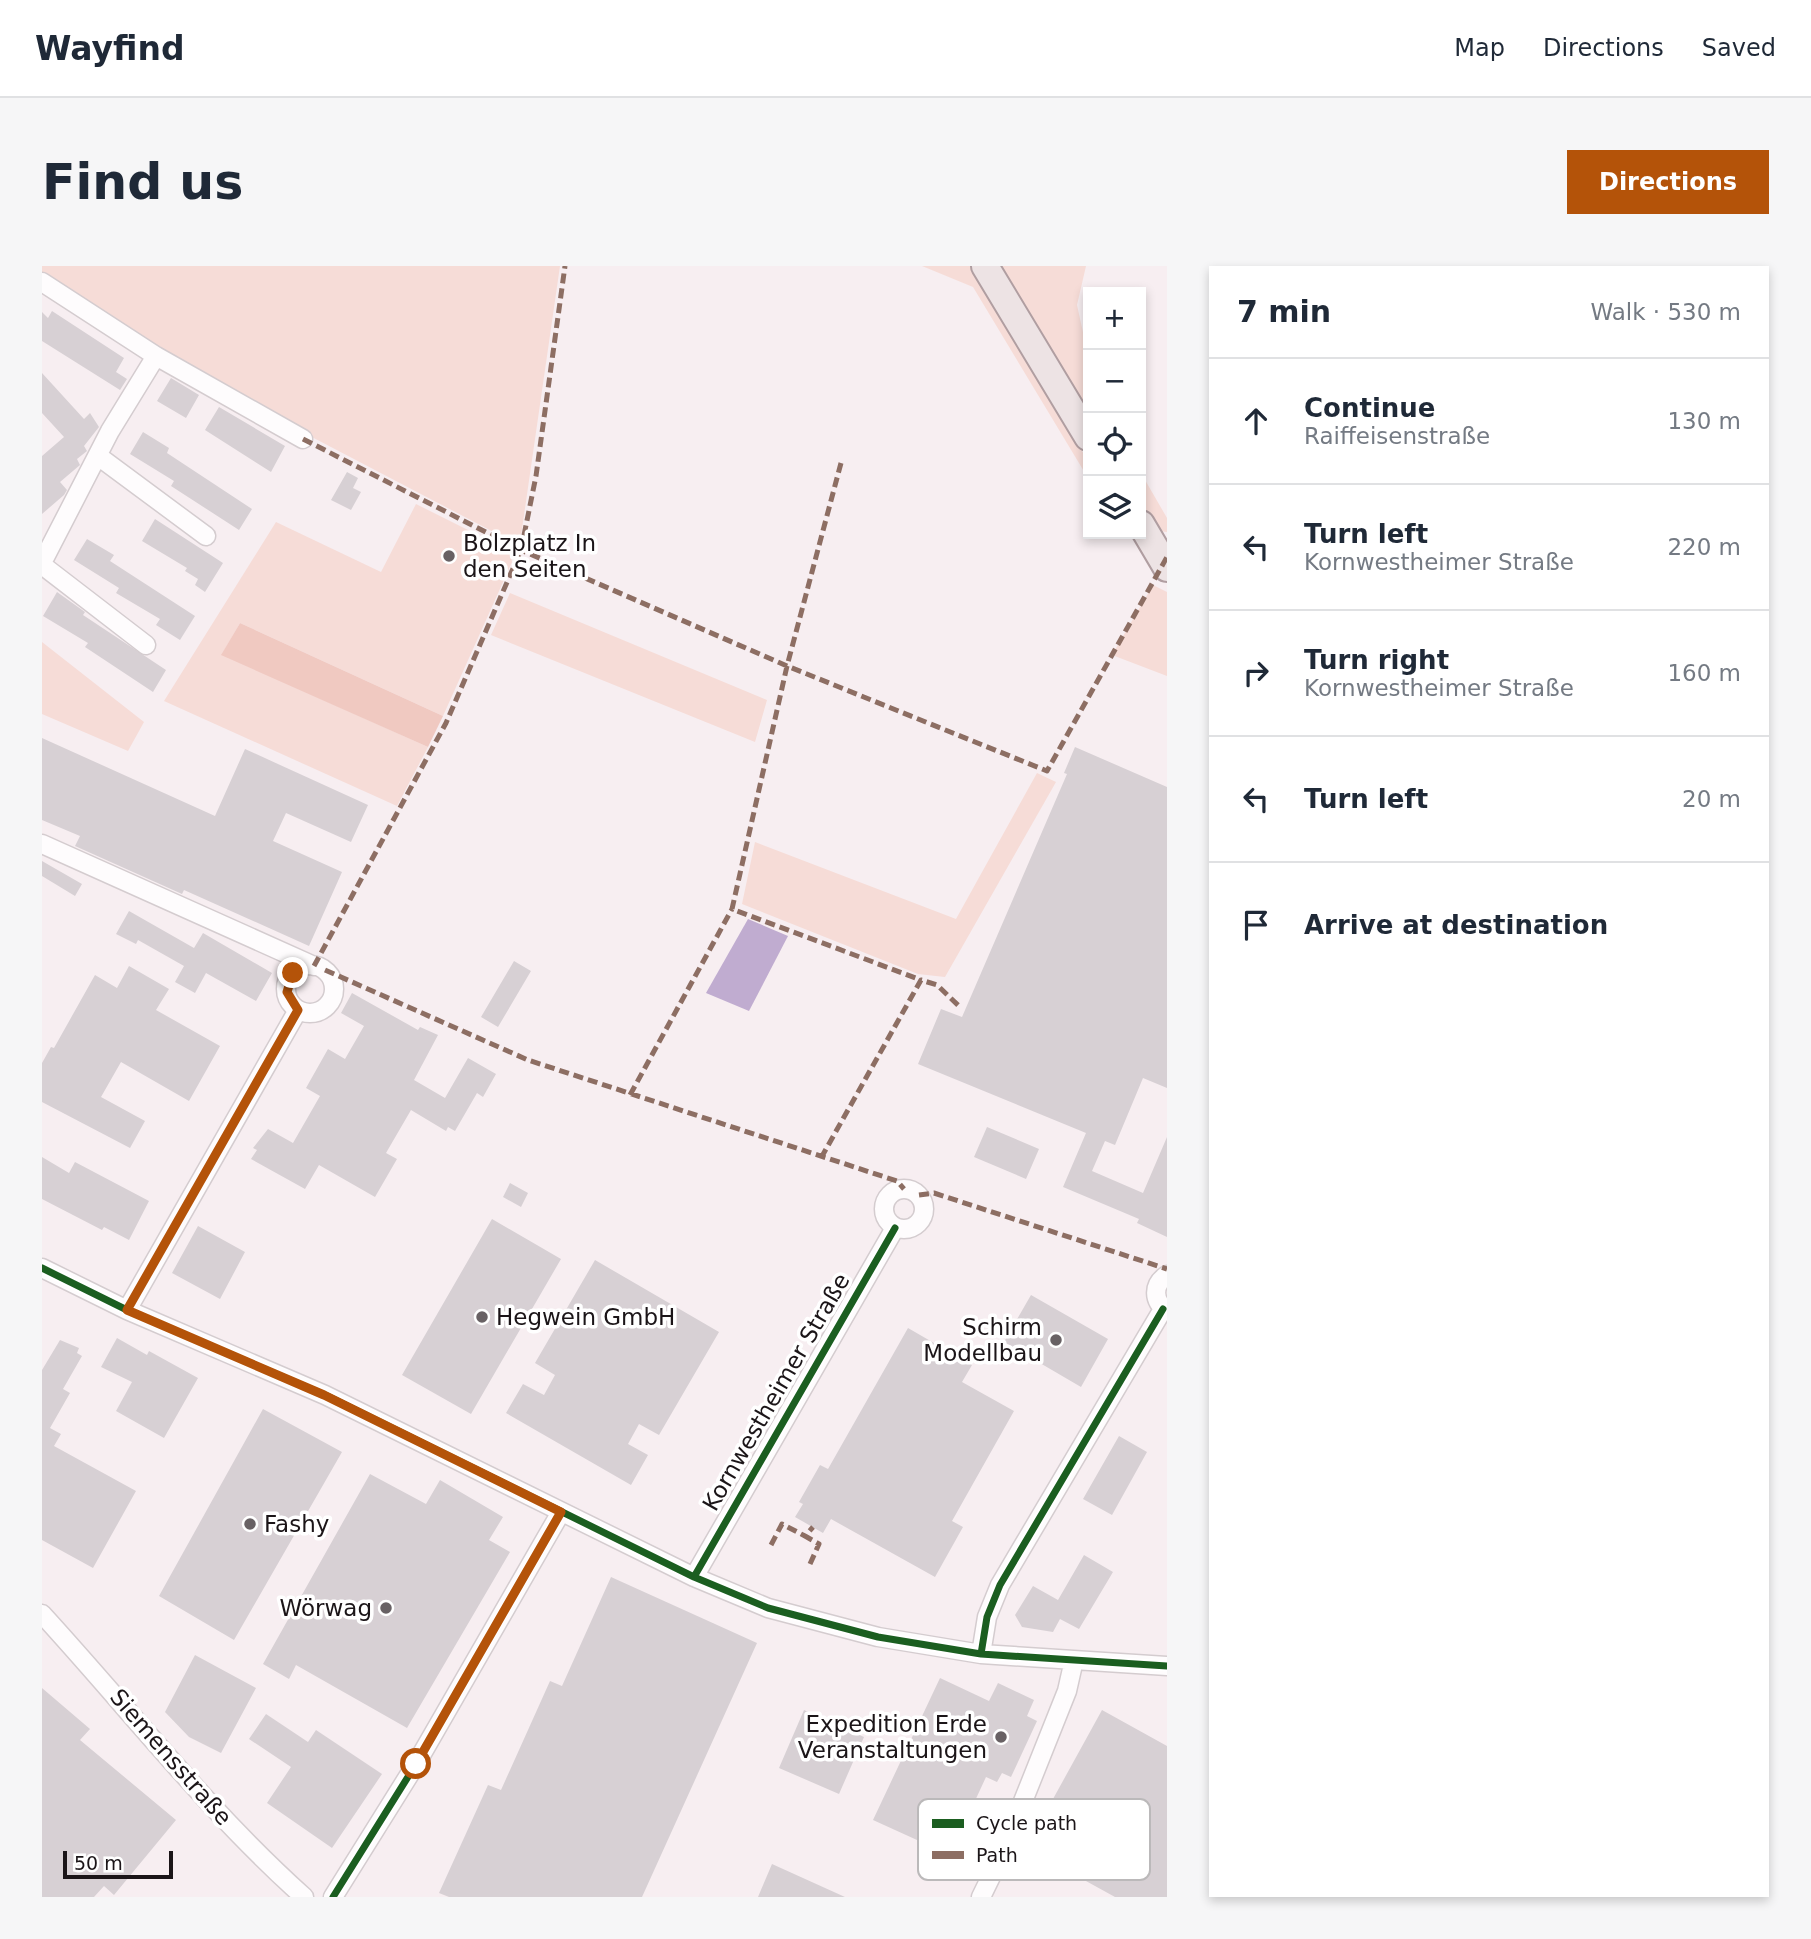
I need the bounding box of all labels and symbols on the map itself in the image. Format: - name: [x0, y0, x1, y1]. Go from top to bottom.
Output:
- place label: Bolzplatz In den Seiten: [463, 530, 596, 582]
- marker: Bolzplatz In den Seiten: [441, 548, 457, 564]
- route end: [277, 957, 308, 988]
- street label: Kornwestheimer Straße: [697, 1269, 855, 1515]
- place label: Hegwein GmbH: [496, 1304, 675, 1330]
- marker: Hegwein GmbH: [474, 1309, 490, 1325]
- place label: Schirm Modellbau: [923, 1314, 1042, 1366]
- marker: Schirm Modellbau: [1048, 1332, 1064, 1348]
- place label: Fashy: [264, 1511, 329, 1537]
- marker: Fashy: [242, 1516, 258, 1532]
- place label: Wörwag: [280, 1595, 372, 1621]
- marker: Wörwag: [378, 1600, 394, 1616]
- street label: Siemensstraße: [105, 1684, 237, 1830]
- place label: Expedition Erde Veranstaltungen: [798, 1711, 987, 1763]
- marker: Expedition Erde Veranstaltungen: [993, 1729, 1009, 1745]
- route start: [400, 1748, 431, 1779]
- legend: [918, 1799, 1150, 1880]
- text: Cycle path: [976, 1812, 1077, 1834]
- text: Path: [976, 1844, 1018, 1866]
- scale bar: [63, 1848, 173, 1880]

